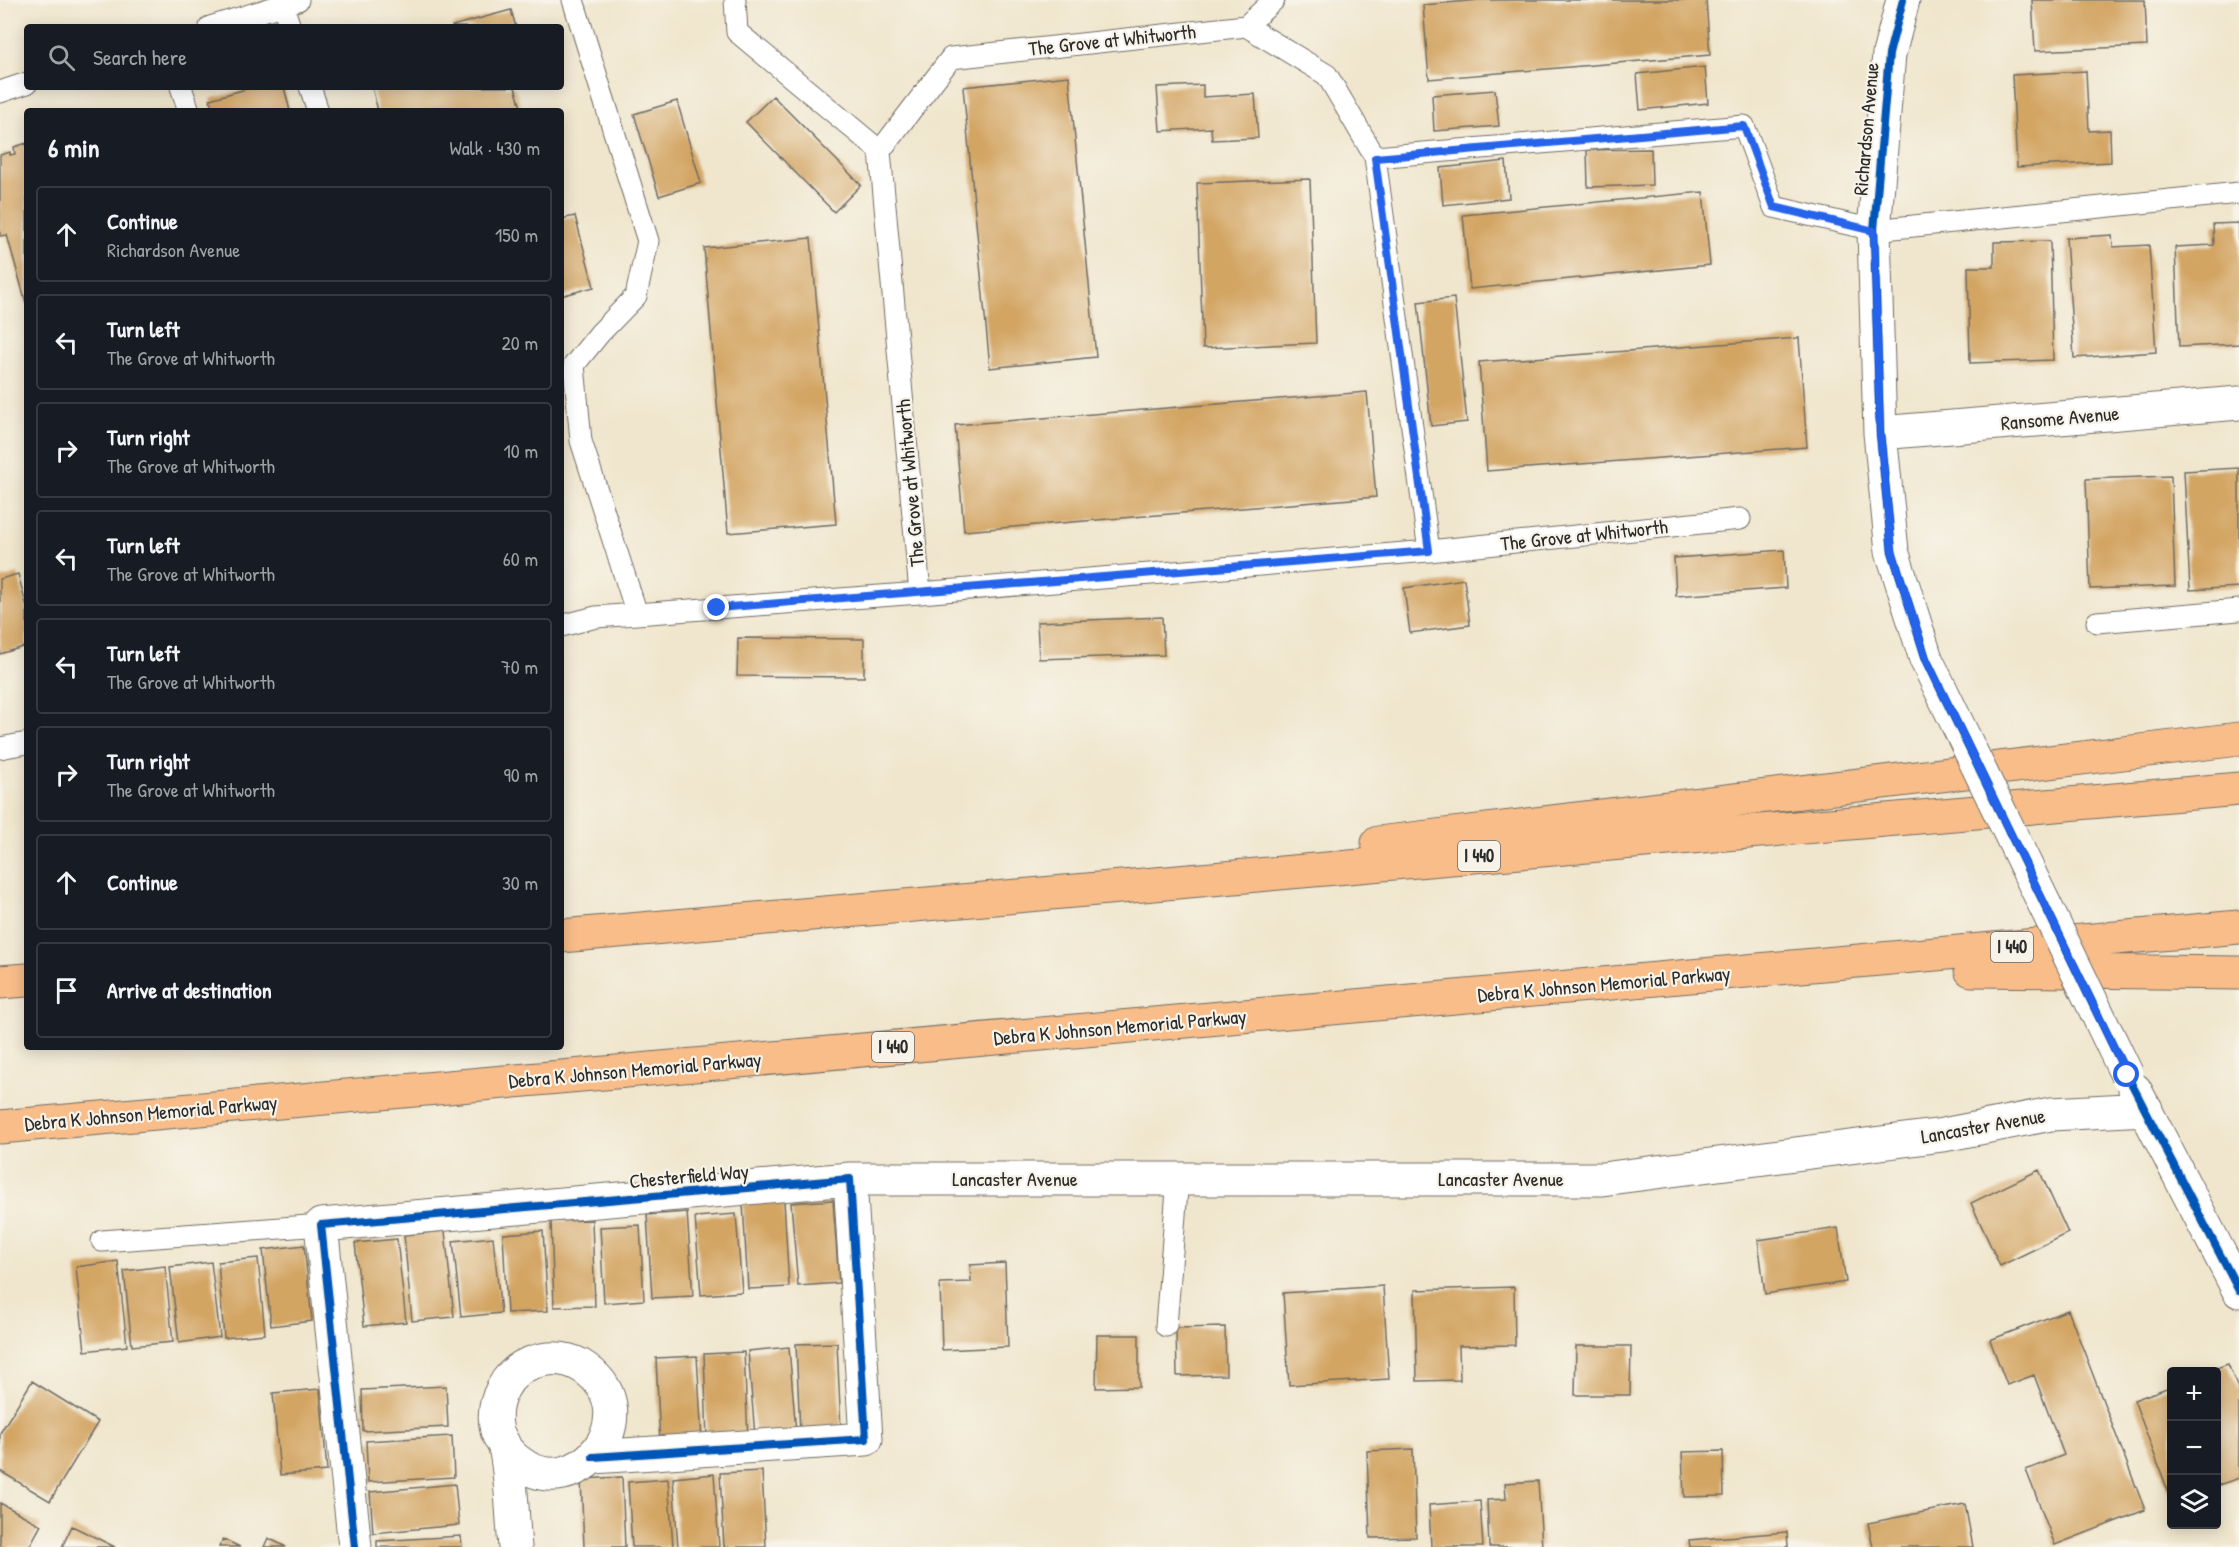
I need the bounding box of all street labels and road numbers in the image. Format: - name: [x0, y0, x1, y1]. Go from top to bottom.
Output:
- street label: The Grove at Whitworth: [1027, 17, 1197, 62]
- street label: Richardson Avenue: [1846, 61, 1885, 196]
- street label: The Grove at Whitworth: [889, 398, 930, 568]
- street label: Ransome Avenue: [2000, 399, 2120, 436]
- street label: The Grove at Whitworth: [1499, 512, 1669, 557]
- road number: I 440: [1458, 841, 1500, 871]
- road number: I 440: [1991, 932, 2033, 962]
- street label: Debra K Johnson Memorial Parkway: [1476, 959, 1731, 1008]
- street label: Debra K Johnson Memorial Parkway: [992, 1002, 1247, 1051]
- road number: I 440: [872, 1032, 914, 1062]
- street label: Debra K Johnson Memorial Parkway: [507, 1045, 762, 1094]
- street label: Debra K Johnson Memorial Parkway: [23, 1088, 278, 1137]
- street label: Lancaster Avenue: [1919, 1101, 2047, 1150]
- street label: Chesterfield Way: [628, 1157, 750, 1194]
- street label: Lancaster Avenue: [952, 1165, 1078, 1192]
- street label: Lancaster Avenue: [1438, 1165, 1564, 1192]

